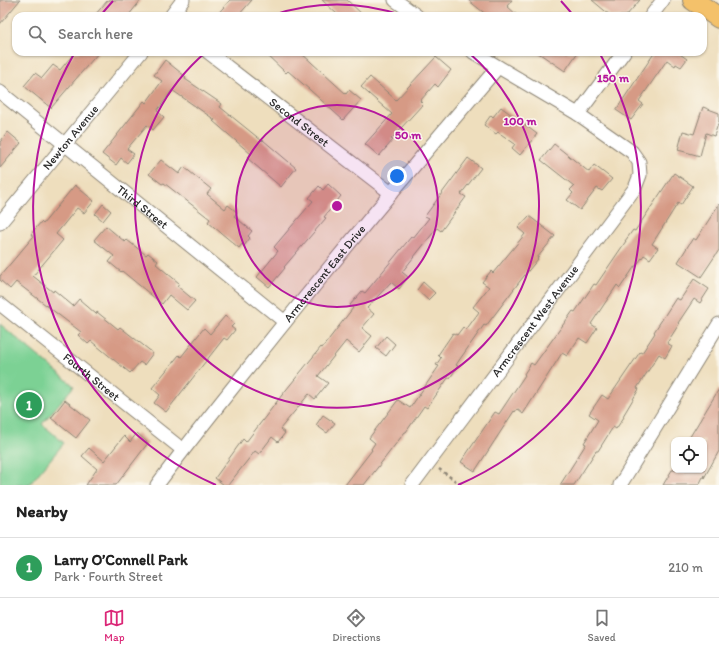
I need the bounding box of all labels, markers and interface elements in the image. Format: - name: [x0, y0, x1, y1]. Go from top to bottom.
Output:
- search box: [12, 12, 707, 56]
- icon: search: [26, 23, 48, 45]
- text: Search here: [58, 25, 133, 43]
- text: 150 m: [597, 71, 630, 85]
- street label: Second Street: [266, 95, 332, 150]
- street label: Newton Avenue: [40, 102, 102, 173]
- text: 100 m: [503, 114, 537, 128]
- text: 50 m: [395, 128, 422, 142]
- your location: [387, 166, 407, 186]
- street label: Third Street: [114, 182, 171, 232]
- centre of rings: [330, 199, 344, 213]
- street label: Armcrescent East Drive: [281, 222, 369, 325]
- street label: Armcrescent West Avenue: [489, 262, 582, 380]
- street label: Fourth Street: [60, 350, 123, 404]
- pin: 1: [16, 390, 42, 420]
- map controls: [671, 437, 707, 473]
- button: locate: [671, 437, 707, 473]
- text: Nearby: [16, 501, 68, 521]
- text: Larry O’Connell Park: [54, 551, 188, 569]
- text: 1: [26, 560, 32, 575]
- text: 210 m: [668, 560, 703, 575]
- text: Park · Fourth Street: [54, 569, 163, 584]
- tab: Map: [103, 607, 125, 644]
- tab: Directions: [332, 607, 381, 644]
- tab: Saved: [587, 607, 616, 644]

